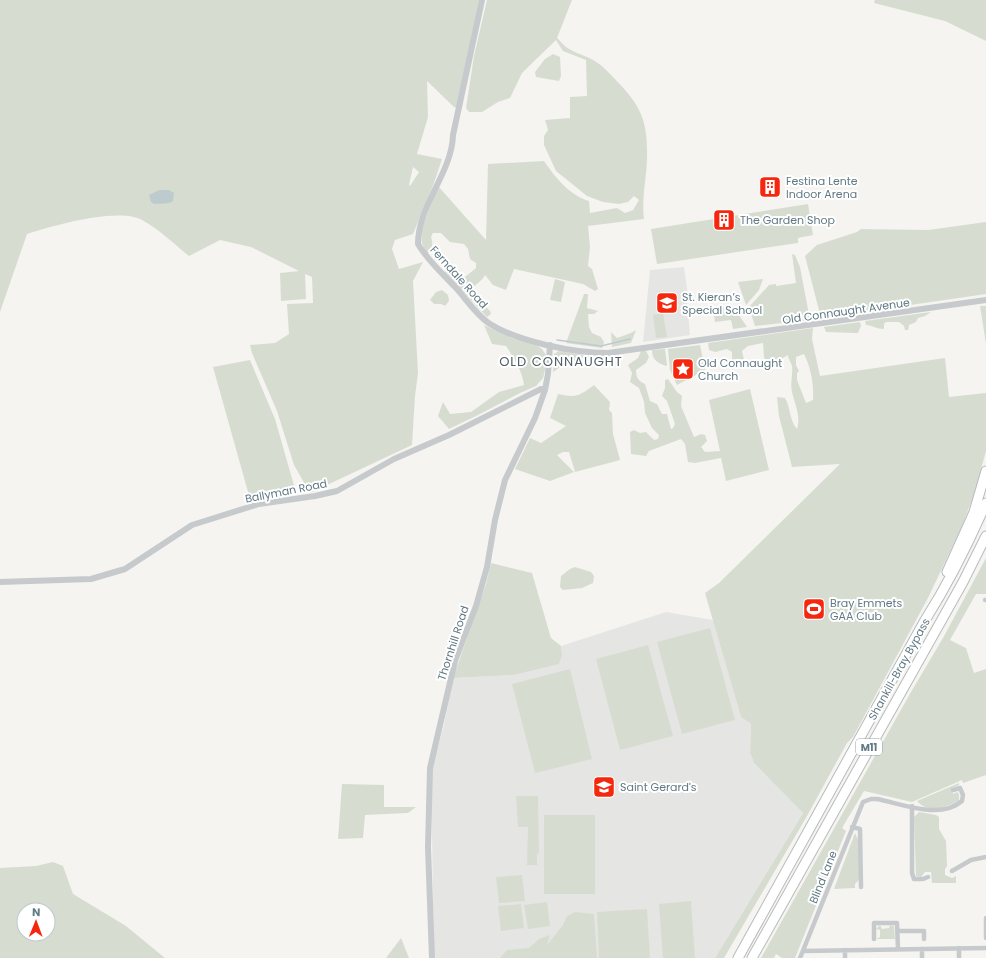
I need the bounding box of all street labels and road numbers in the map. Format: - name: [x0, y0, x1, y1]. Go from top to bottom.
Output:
- street label: Ferndale Road: [426, 242, 492, 312]
- street label: Old Connaught Avenue: [781, 294, 911, 328]
- street label: Ballyman Road: [244, 475, 328, 507]
- street label: Thornhill Road: [433, 603, 473, 683]
- street label: Shankill-Bray Bypass: [864, 615, 934, 723]
- road number: M11: [856, 739, 882, 755]
- street label: Blind Lane: [805, 848, 841, 906]

